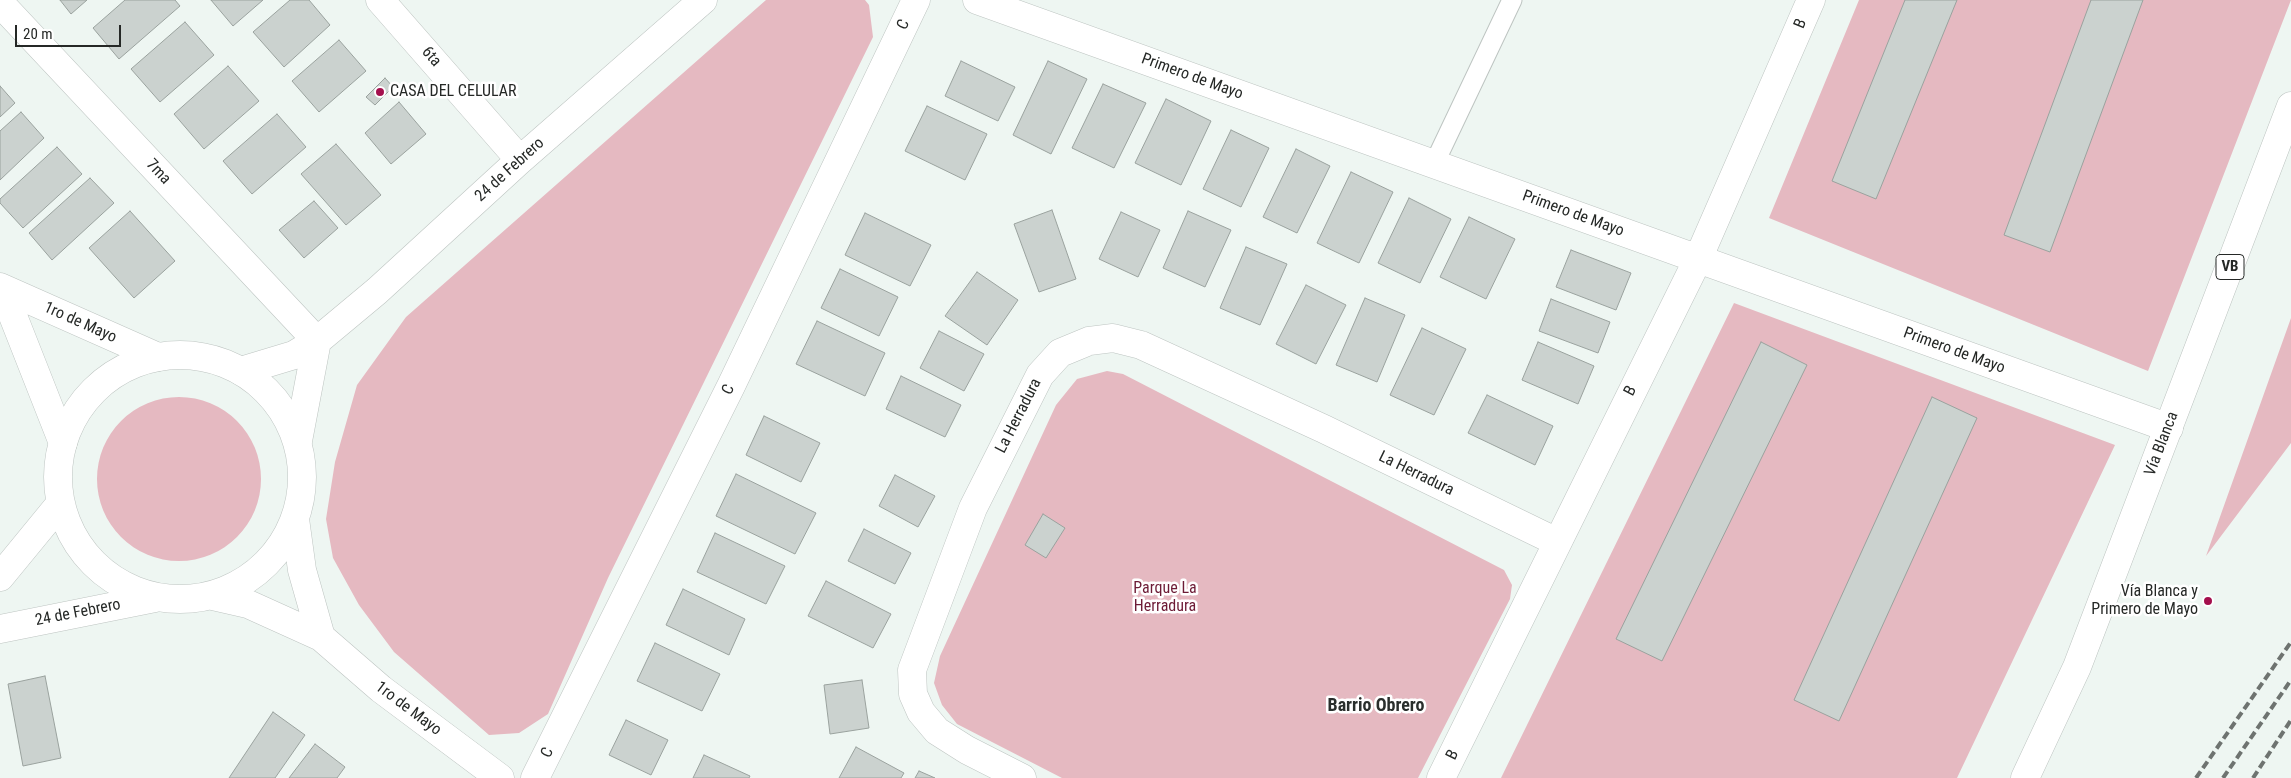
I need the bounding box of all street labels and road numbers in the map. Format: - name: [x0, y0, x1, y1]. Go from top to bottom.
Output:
- street label: B: [1790, 16, 1812, 32]
- street label: C: [893, 17, 915, 33]
- street label: 6ta: [417, 43, 445, 71]
- street label: Primero de Mayo: [1139, 50, 1245, 104]
- street label: 24 de Febrero: [471, 134, 549, 206]
- street label: 7ma: [142, 155, 174, 189]
- street label: Primero de Mayo: [1520, 187, 1626, 241]
- road number: VB: [2216, 254, 2244, 280]
- street label: 1ro de Mayo: [41, 298, 119, 348]
- street label: Primero de Mayo: [1901, 324, 2007, 378]
- street label: La Herradura: [992, 375, 1046, 457]
- street label: C: [718, 382, 740, 398]
- street label: B: [1620, 383, 1642, 399]
- street label: Vía Blanca: [2141, 409, 2183, 479]
- street label: La Herradura: [1375, 448, 1457, 500]
- street label: 24 de Febrero: [34, 595, 122, 631]
- street label: 1ro de Mayo: [371, 678, 445, 740]
- street label: C: [537, 745, 559, 761]
- street label: B: [1442, 747, 1464, 763]

